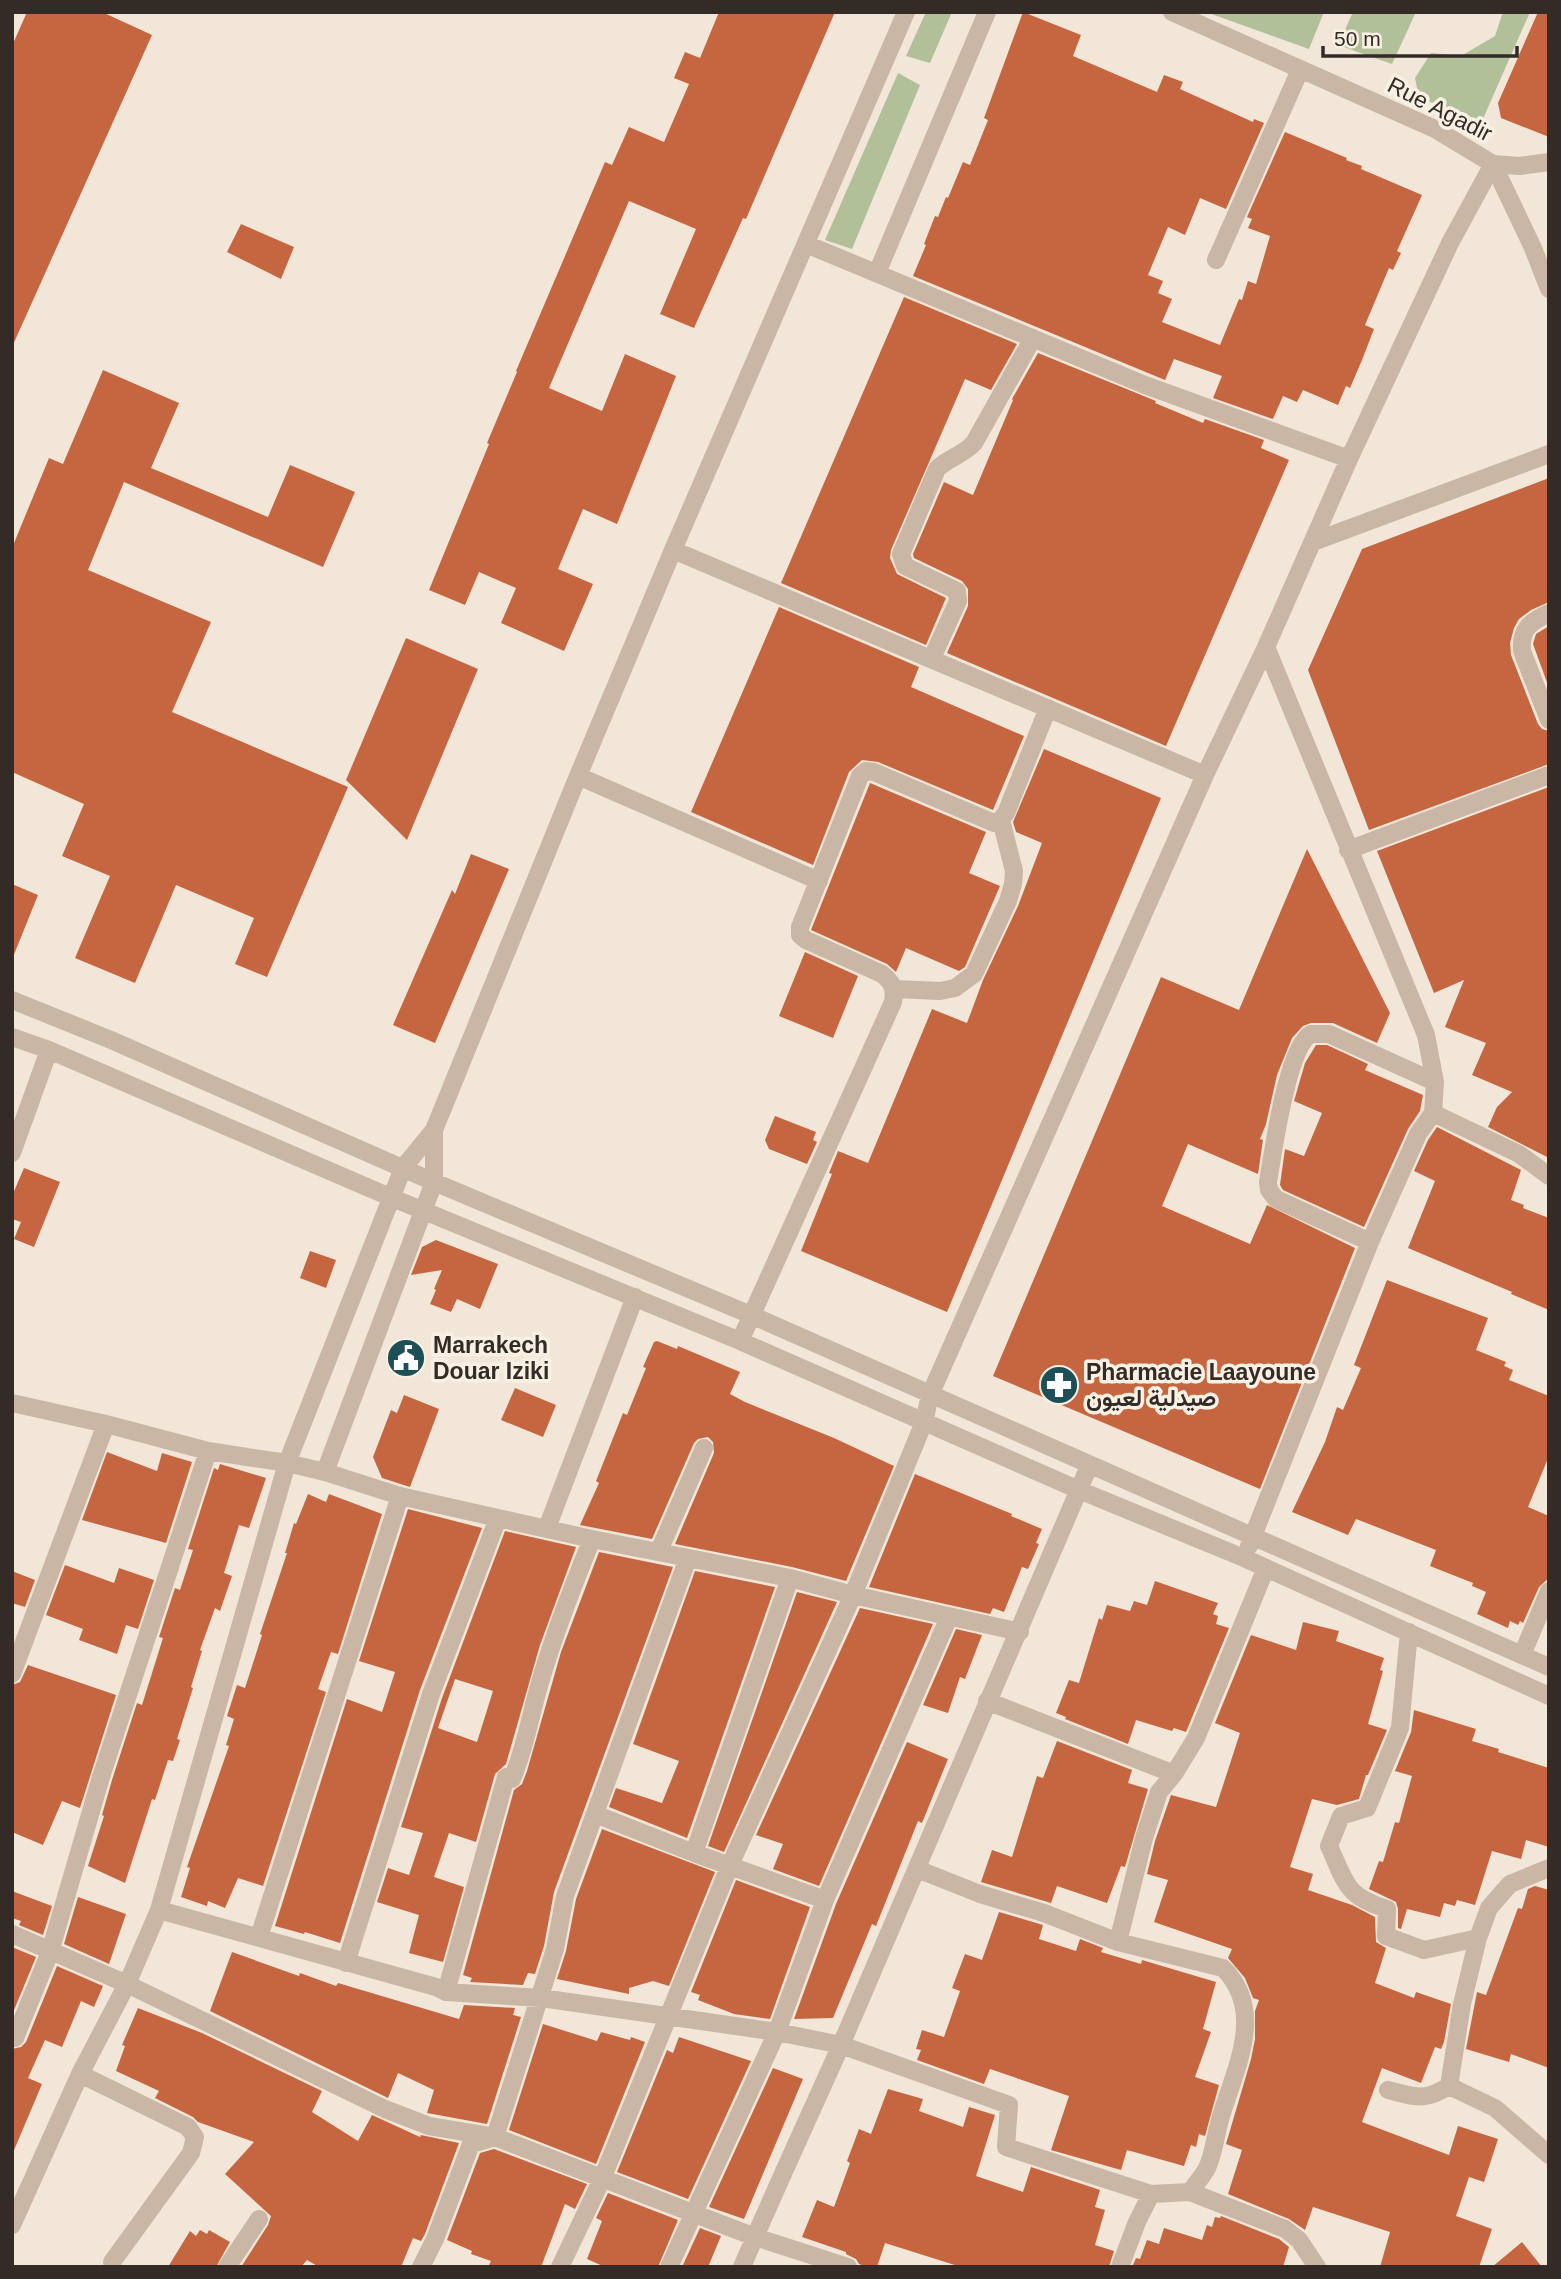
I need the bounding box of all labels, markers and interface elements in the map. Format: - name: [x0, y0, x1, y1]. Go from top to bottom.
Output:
- scale bar: [1323, 14, 1517, 58]
- text: 50 m: [1334, 27, 1381, 50]
- street label: Rue Agadir: [1383, 72, 1497, 147]
- place label: Marrakech Douar Iziki: [433, 1332, 549, 1384]
- public building icon: Marrakech Douar Iziki: [385, 1337, 427, 1379]
- place label: Pharmacie Laayoune صيدلية لعيون: [1086, 1359, 1316, 1413]
- pharmacy icon: Pharmacie Laayoune صيدلية لعيون: [1038, 1364, 1080, 1406]

